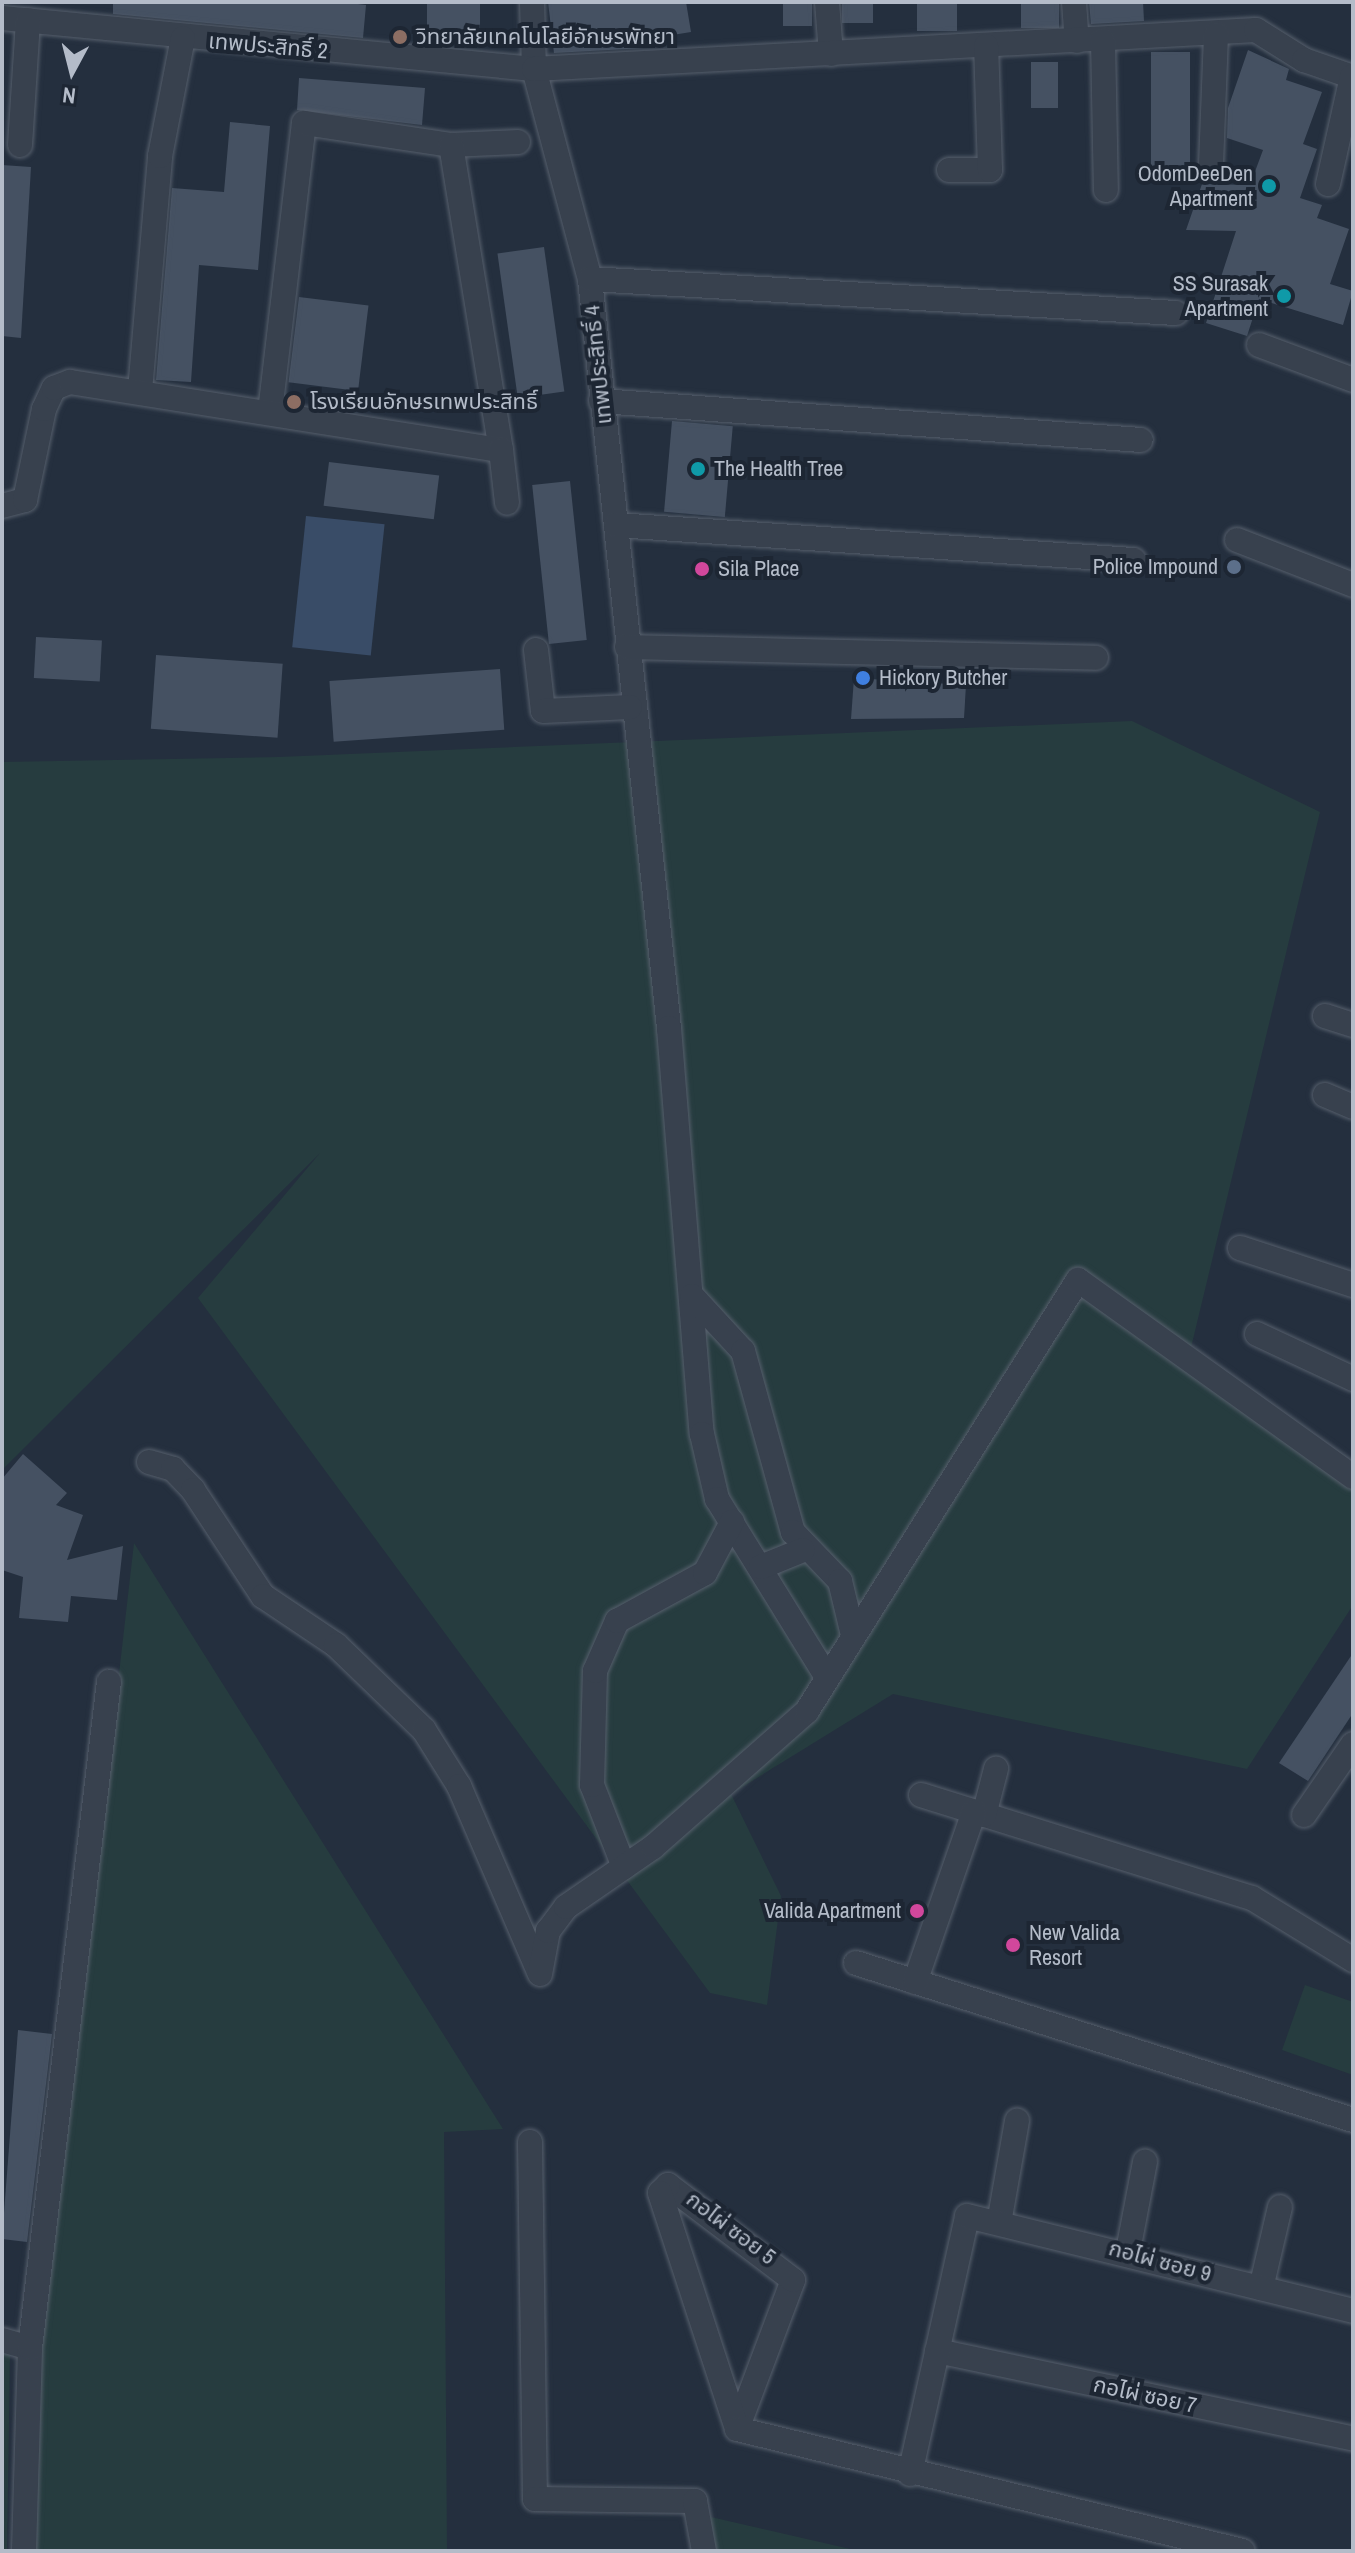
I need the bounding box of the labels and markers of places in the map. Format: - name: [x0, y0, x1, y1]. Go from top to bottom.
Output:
- place label: วิทยาลัยเทคโนโลยีอักษรพัทยา: [416, 24, 675, 50]
- marker: วิทยาลัยเทคโนโลยีอักษรพัทยา: [391, 28, 409, 46]
- place label: OdomDeeDen Apartment: [1138, 160, 1253, 212]
- marker: OdomDeeDen Apartment: [1260, 177, 1278, 195]
- place label: SS Surasak Apartment: [1173, 270, 1268, 322]
- marker: SS Surasak Apartment: [1275, 287, 1293, 305]
- place label: โรงเรียนอักษรเทพประสิทธิ์: [310, 389, 538, 415]
- marker: โรงเรียนอักษรเทพประสิทธิ์: [285, 393, 303, 411]
- place label: The Health Tree: [714, 456, 844, 482]
- marker: The Health Tree: [689, 460, 707, 478]
- place label: Police Impound: [1093, 554, 1218, 580]
- place label: Sila Place: [718, 556, 799, 582]
- marker: Police Impound: [1225, 558, 1243, 576]
- marker: Sila Place: [693, 560, 711, 578]
- place label: Hickory Butcher: [879, 665, 1007, 691]
- marker: Hickory Butcher: [854, 669, 872, 687]
- place label: Valida Apartment: [763, 1898, 901, 1924]
- marker: Valida Apartment: [908, 1902, 926, 1920]
- place label: New Valida Resort: [1029, 1919, 1120, 1970]
- marker: New Valida Resort: [1004, 1936, 1022, 1954]

